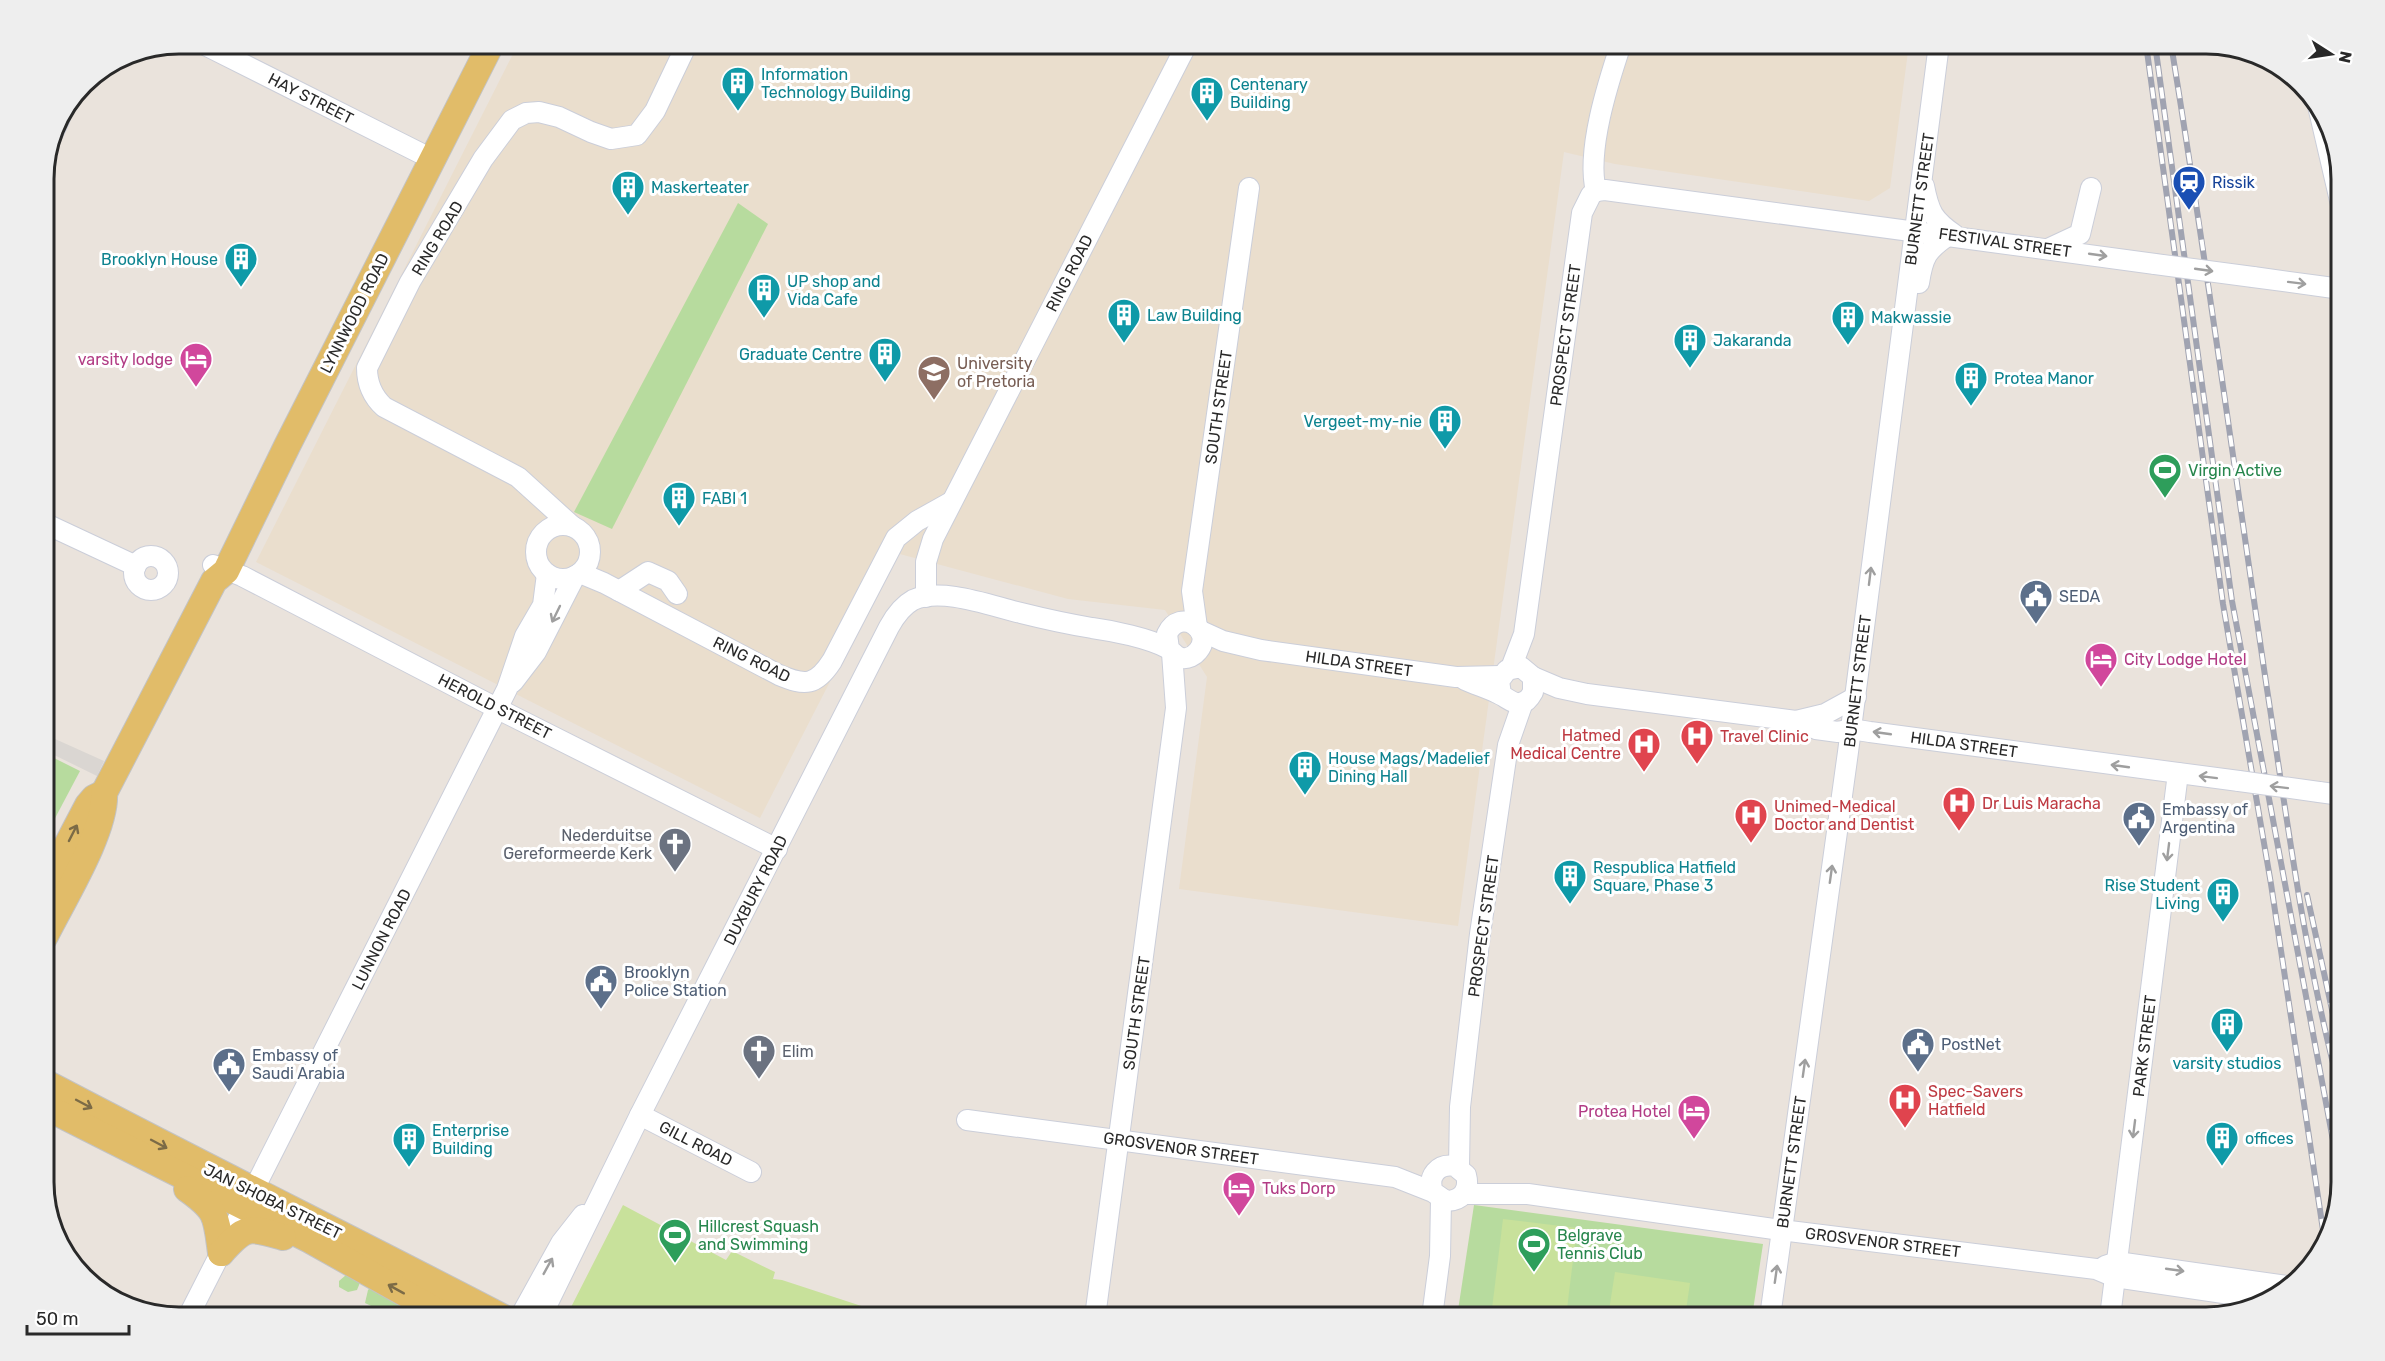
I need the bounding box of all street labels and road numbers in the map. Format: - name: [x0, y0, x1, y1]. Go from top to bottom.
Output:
- street label: HAY STREET: [265, 69, 357, 128]
- street label: BURNETT STREET: [1901, 132, 1938, 266]
- street label: RING ROAD: [408, 198, 467, 279]
- street label: FESTIVAL STREET: [1937, 224, 2072, 261]
- street label: RING ROAD: [1042, 232, 1097, 315]
- street label: LYNNWOOD ROAD: [316, 250, 393, 376]
- street label: PROSPECT STREET: [1546, 263, 1585, 407]
- street label: SOUTH STREET: [1201, 349, 1236, 465]
- street label: BURNETT STREET: [1840, 614, 1875, 748]
- street label: RING ROAD: [710, 633, 794, 686]
- street label: HILDA STREET: [1304, 647, 1414, 680]
- street label: HEROLD STREET: [435, 670, 555, 743]
- street label: HILDA STREET: [1909, 728, 2019, 761]
- street label: DUXBURY ROAD: [720, 832, 791, 948]
- street label: PROSPECT STREET: [1464, 854, 1503, 998]
- street label: LUNNON ROAD: [348, 886, 415, 993]
- street label: SOUTH STREET: [1119, 955, 1154, 1071]
- street label: PARK STREET: [2129, 994, 2160, 1098]
- street label: BURNETT STREET: [1773, 1095, 1810, 1229]
- street label: GILL ROAD: [656, 1117, 736, 1170]
- street label: GROSVENOR STREET: [1102, 1128, 1260, 1169]
- street label: JAN SHOBA STREET: [201, 1160, 345, 1243]
- street label: GROSVENOR STREET: [1804, 1224, 1962, 1261]

